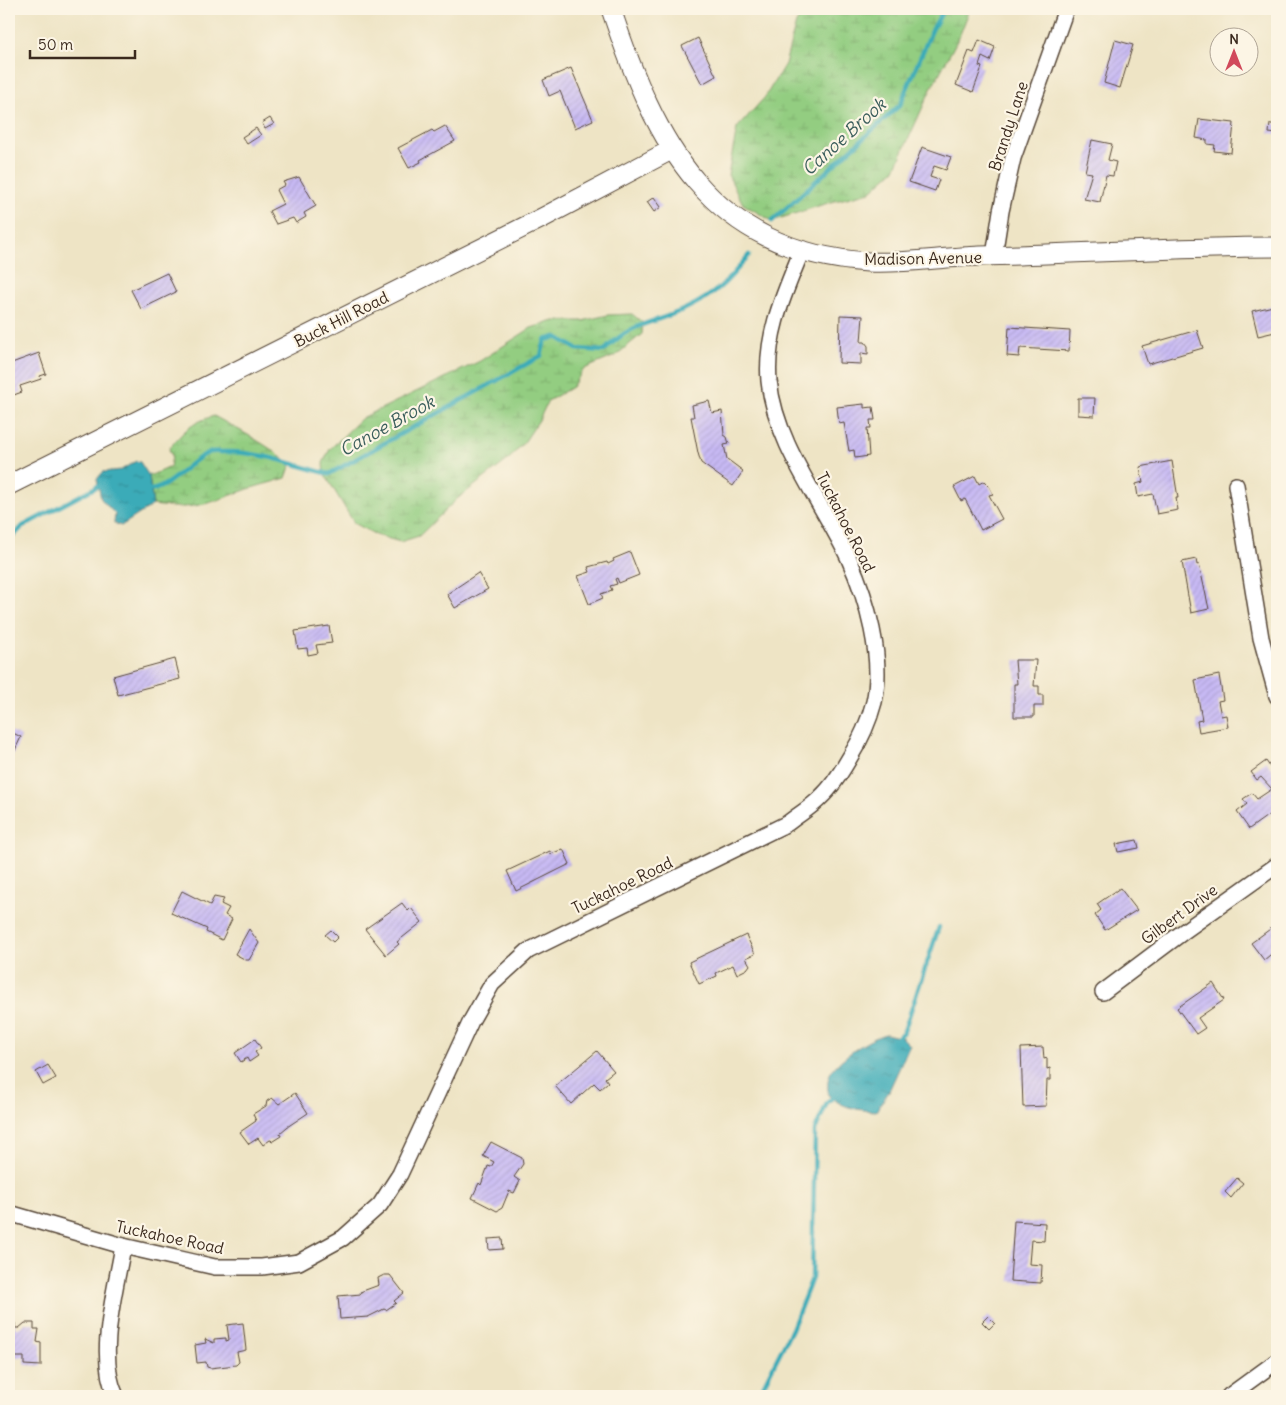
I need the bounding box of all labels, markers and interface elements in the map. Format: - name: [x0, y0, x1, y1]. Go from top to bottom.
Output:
- scale bar: [30, 28, 135, 60]
- north arrow: [1208, 28, 1258, 78]
- text: N: [1229, 30, 1239, 48]
- text: 50 m: [38, 35, 73, 54]
- street label: Brandy Lane: [984, 79, 1032, 173]
- water label: Canoe Brook: [797, 92, 892, 180]
- street label: Madison Avenue: [864, 247, 982, 269]
- street label: Buck Hill Road: [290, 287, 392, 351]
- water label: Canoe Brook: [335, 389, 440, 461]
- street label: Tuckahoe Road: [812, 468, 880, 576]
- street label: Tuckahoe Road: [568, 852, 676, 918]
- street label: Gilbert Drive: [1137, 880, 1221, 948]
- street label: Tuckahoe Road: [114, 1216, 226, 1258]

